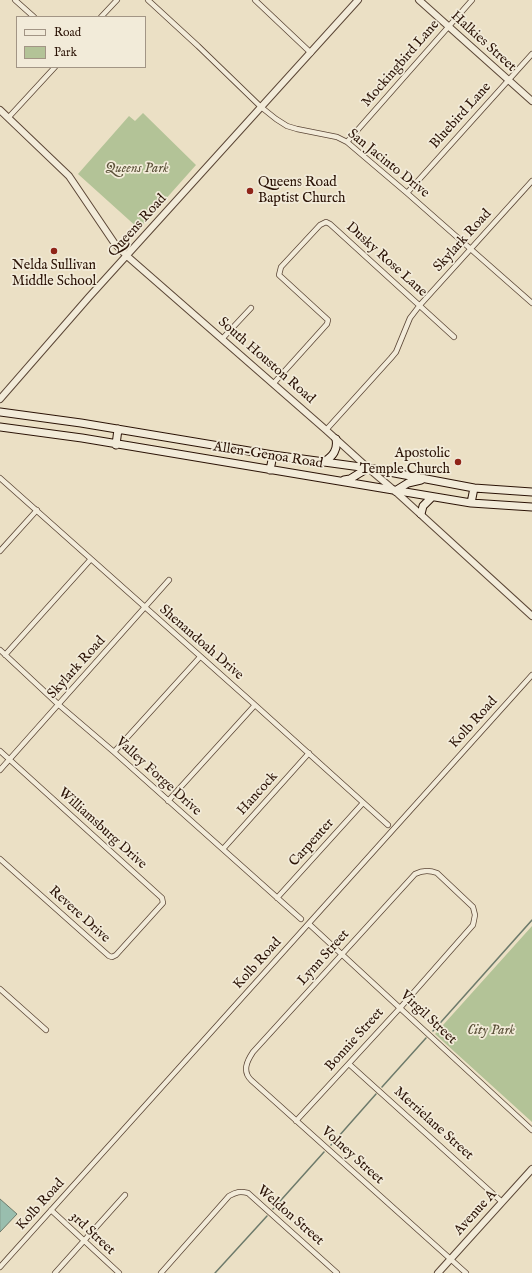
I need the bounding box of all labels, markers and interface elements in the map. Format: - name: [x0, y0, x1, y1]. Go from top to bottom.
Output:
- street label: Halkies Street: [447, 8, 519, 76]
- legend: [16, 16, 146, 68]
- street label: Mockingbird Lane: [359, 17, 443, 111]
- text: Road: [54, 25, 81, 40]
- text: Park: [54, 45, 77, 60]
- street label: Bluebird Lane: [427, 79, 495, 153]
- street label: San Jacinto Drive: [344, 126, 432, 202]
- park label: Queens Park: [105, 161, 169, 177]
- place label: Queens Road Baptist Church: [258, 175, 345, 208]
- marker: Queens Road Baptist Church: [245, 186, 255, 196]
- street label: Queens Road: [105, 191, 171, 261]
- street label: Skylark Road: [430, 206, 496, 276]
- street label: Dusky Rose Lane: [342, 219, 430, 301]
- marker: Nelda Sullivan Middle School: [49, 246, 59, 256]
- place label: Nelda Sullivan Middle School: [12, 258, 96, 290]
- street label: South Houston Road: [214, 314, 318, 408]
- street label: Allen-Genoa Road: [212, 439, 324, 473]
- place label: Apostolic Temple Church: [360, 446, 450, 478]
- marker: Apostolic Temple Church: [453, 457, 463, 467]
- street label: Shenandoah Drive: [155, 602, 247, 684]
- street label: Skylark Road: [44, 633, 110, 703]
- street label: Kolb Road: [446, 694, 502, 752]
- street label: Valley Forge Drive: [112, 734, 204, 820]
- street label: Hancock: [234, 769, 282, 819]
- street label: Williamsburg Drive: [54, 785, 150, 873]
- street label: Carpenter: [286, 815, 338, 871]
- street label: Revere Drive: [45, 883, 113, 947]
- street label: Lynn Street: [295, 927, 353, 989]
- street label: Kolb Road: [230, 935, 286, 993]
- street label: Virgil Street: [396, 988, 460, 1048]
- street label: Bonnie Street: [322, 1005, 388, 1075]
- park label: City Park: [467, 1023, 515, 1039]
- street label: Merrielane Street: [390, 1084, 476, 1164]
- street label: Volney Street: [317, 1124, 387, 1188]
- street label: Kolb Road: [13, 1176, 69, 1234]
- street label: Weldon Street: [253, 1182, 327, 1250]
- street label: Avenue A: [451, 1187, 501, 1239]
- street label: 3rd Street: [66, 1209, 118, 1259]

